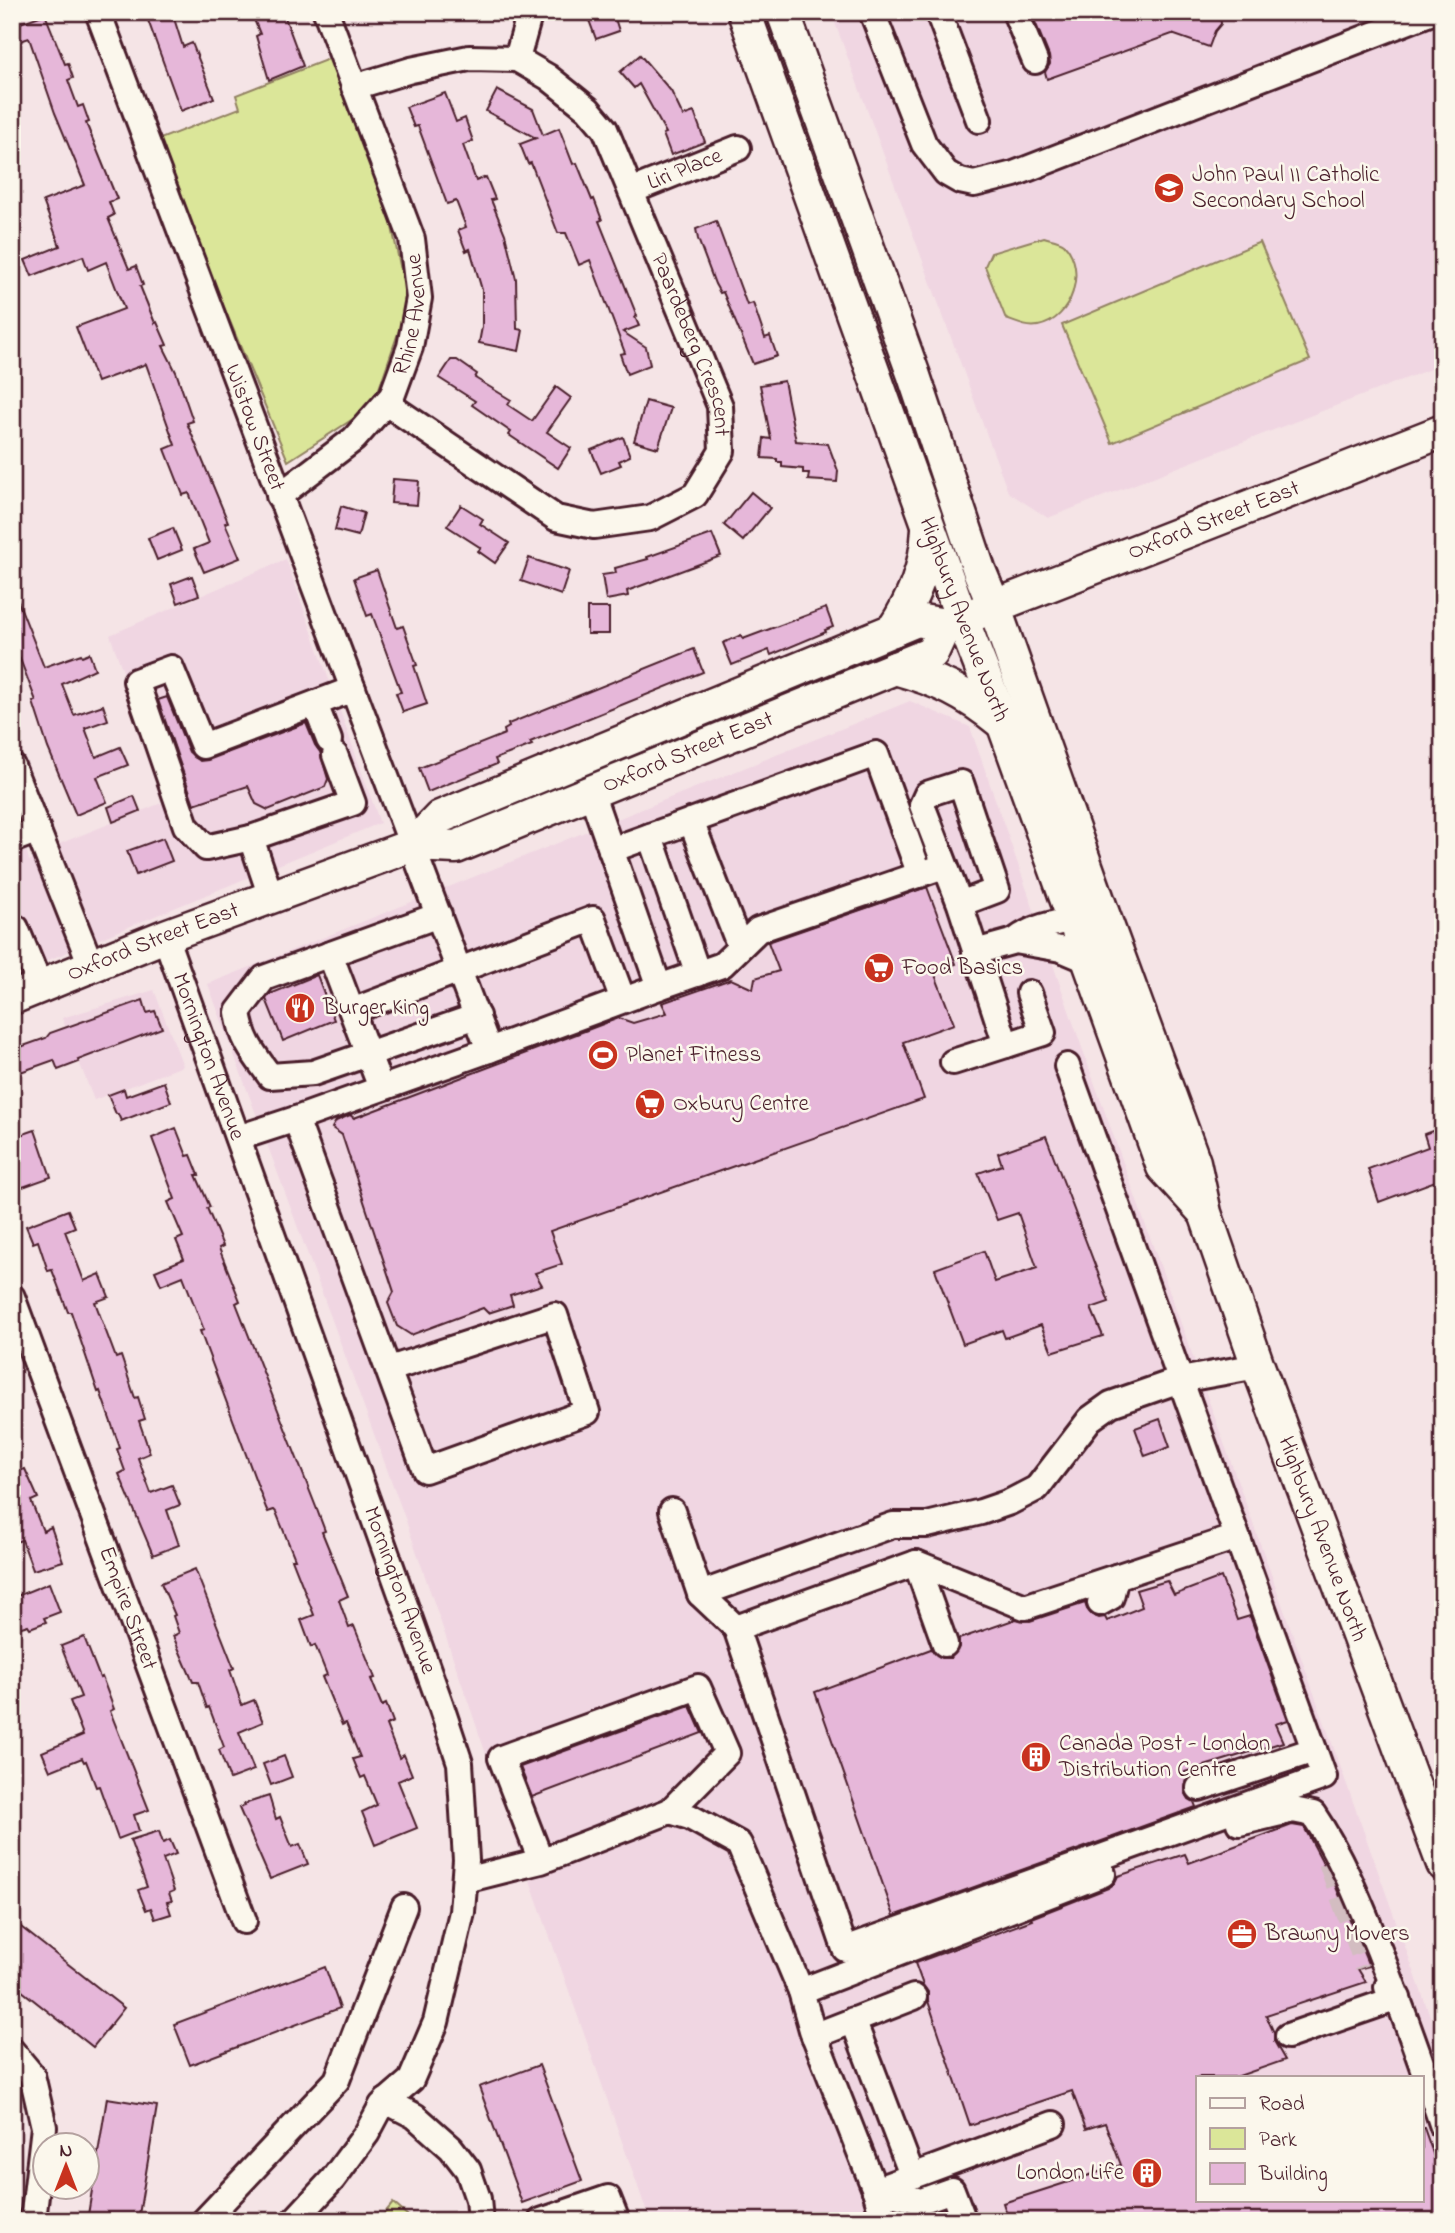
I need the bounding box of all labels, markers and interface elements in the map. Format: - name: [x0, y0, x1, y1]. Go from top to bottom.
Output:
- street label: Liri Place: [642, 139, 728, 199]
- place label: John Paul II Catholic Secondary School: [1192, 159, 1380, 220]
- school or university icon: John Paul II Catholic Secondary School: [1152, 171, 1186, 205]
- street label: Paardeberg Crescent: [642, 248, 738, 437]
- street label: Rhine Avenue: [384, 251, 435, 381]
- street label: Wistow Street: [216, 359, 294, 496]
- street label: Oxford Street East: [1123, 472, 1305, 569]
- street label: Highbury Avenue North: [910, 512, 1017, 727]
- street label: Oxford Street East: [598, 703, 779, 802]
- street label: Oxford Street East: [62, 894, 244, 990]
- supermarket icon: Food Basics: [862, 951, 896, 985]
- place label: Food Basics: [901, 952, 1023, 985]
- street label: Mornington Avenue: [163, 968, 254, 1145]
- restaurant icon: Burger King: [283, 991, 317, 1025]
- place label: Burger King: [322, 992, 429, 1026]
- sports icon: Planet Fitness: [586, 1038, 620, 1072]
- place label: Planet Fitness: [626, 1039, 761, 1072]
- supermarket icon: Oxbury Centre: [633, 1087, 667, 1121]
- place label: Oxbury Centre: [673, 1088, 809, 1123]
- street label: Highbury Avenue North: [1269, 1432, 1375, 1646]
- street label: Mornington Avenue: [354, 1502, 445, 1679]
- street label: Empire Street: [90, 1542, 166, 1675]
- place label: Canada Post - London Distribution Centre: [1058, 1728, 1270, 1787]
- building icon: Canada Post - London Distribution Centre: [1019, 1740, 1053, 1774]
- office icon: Brawny Movers: [1225, 1917, 1259, 1951]
- place label: Brawny Movers: [1264, 1918, 1410, 1953]
- legend: [1196, 2076, 1424, 2202]
- text: Road: [1259, 2090, 1305, 2120]
- text: Park: [1259, 2126, 1298, 2156]
- north arrow: [32, 2132, 102, 2202]
- text: N: [60, 2138, 73, 2165]
- building icon: London Life: [1130, 2156, 1164, 2190]
- place label: London Life: [1017, 2157, 1125, 2190]
- text: Building: [1258, 2160, 1328, 2192]

